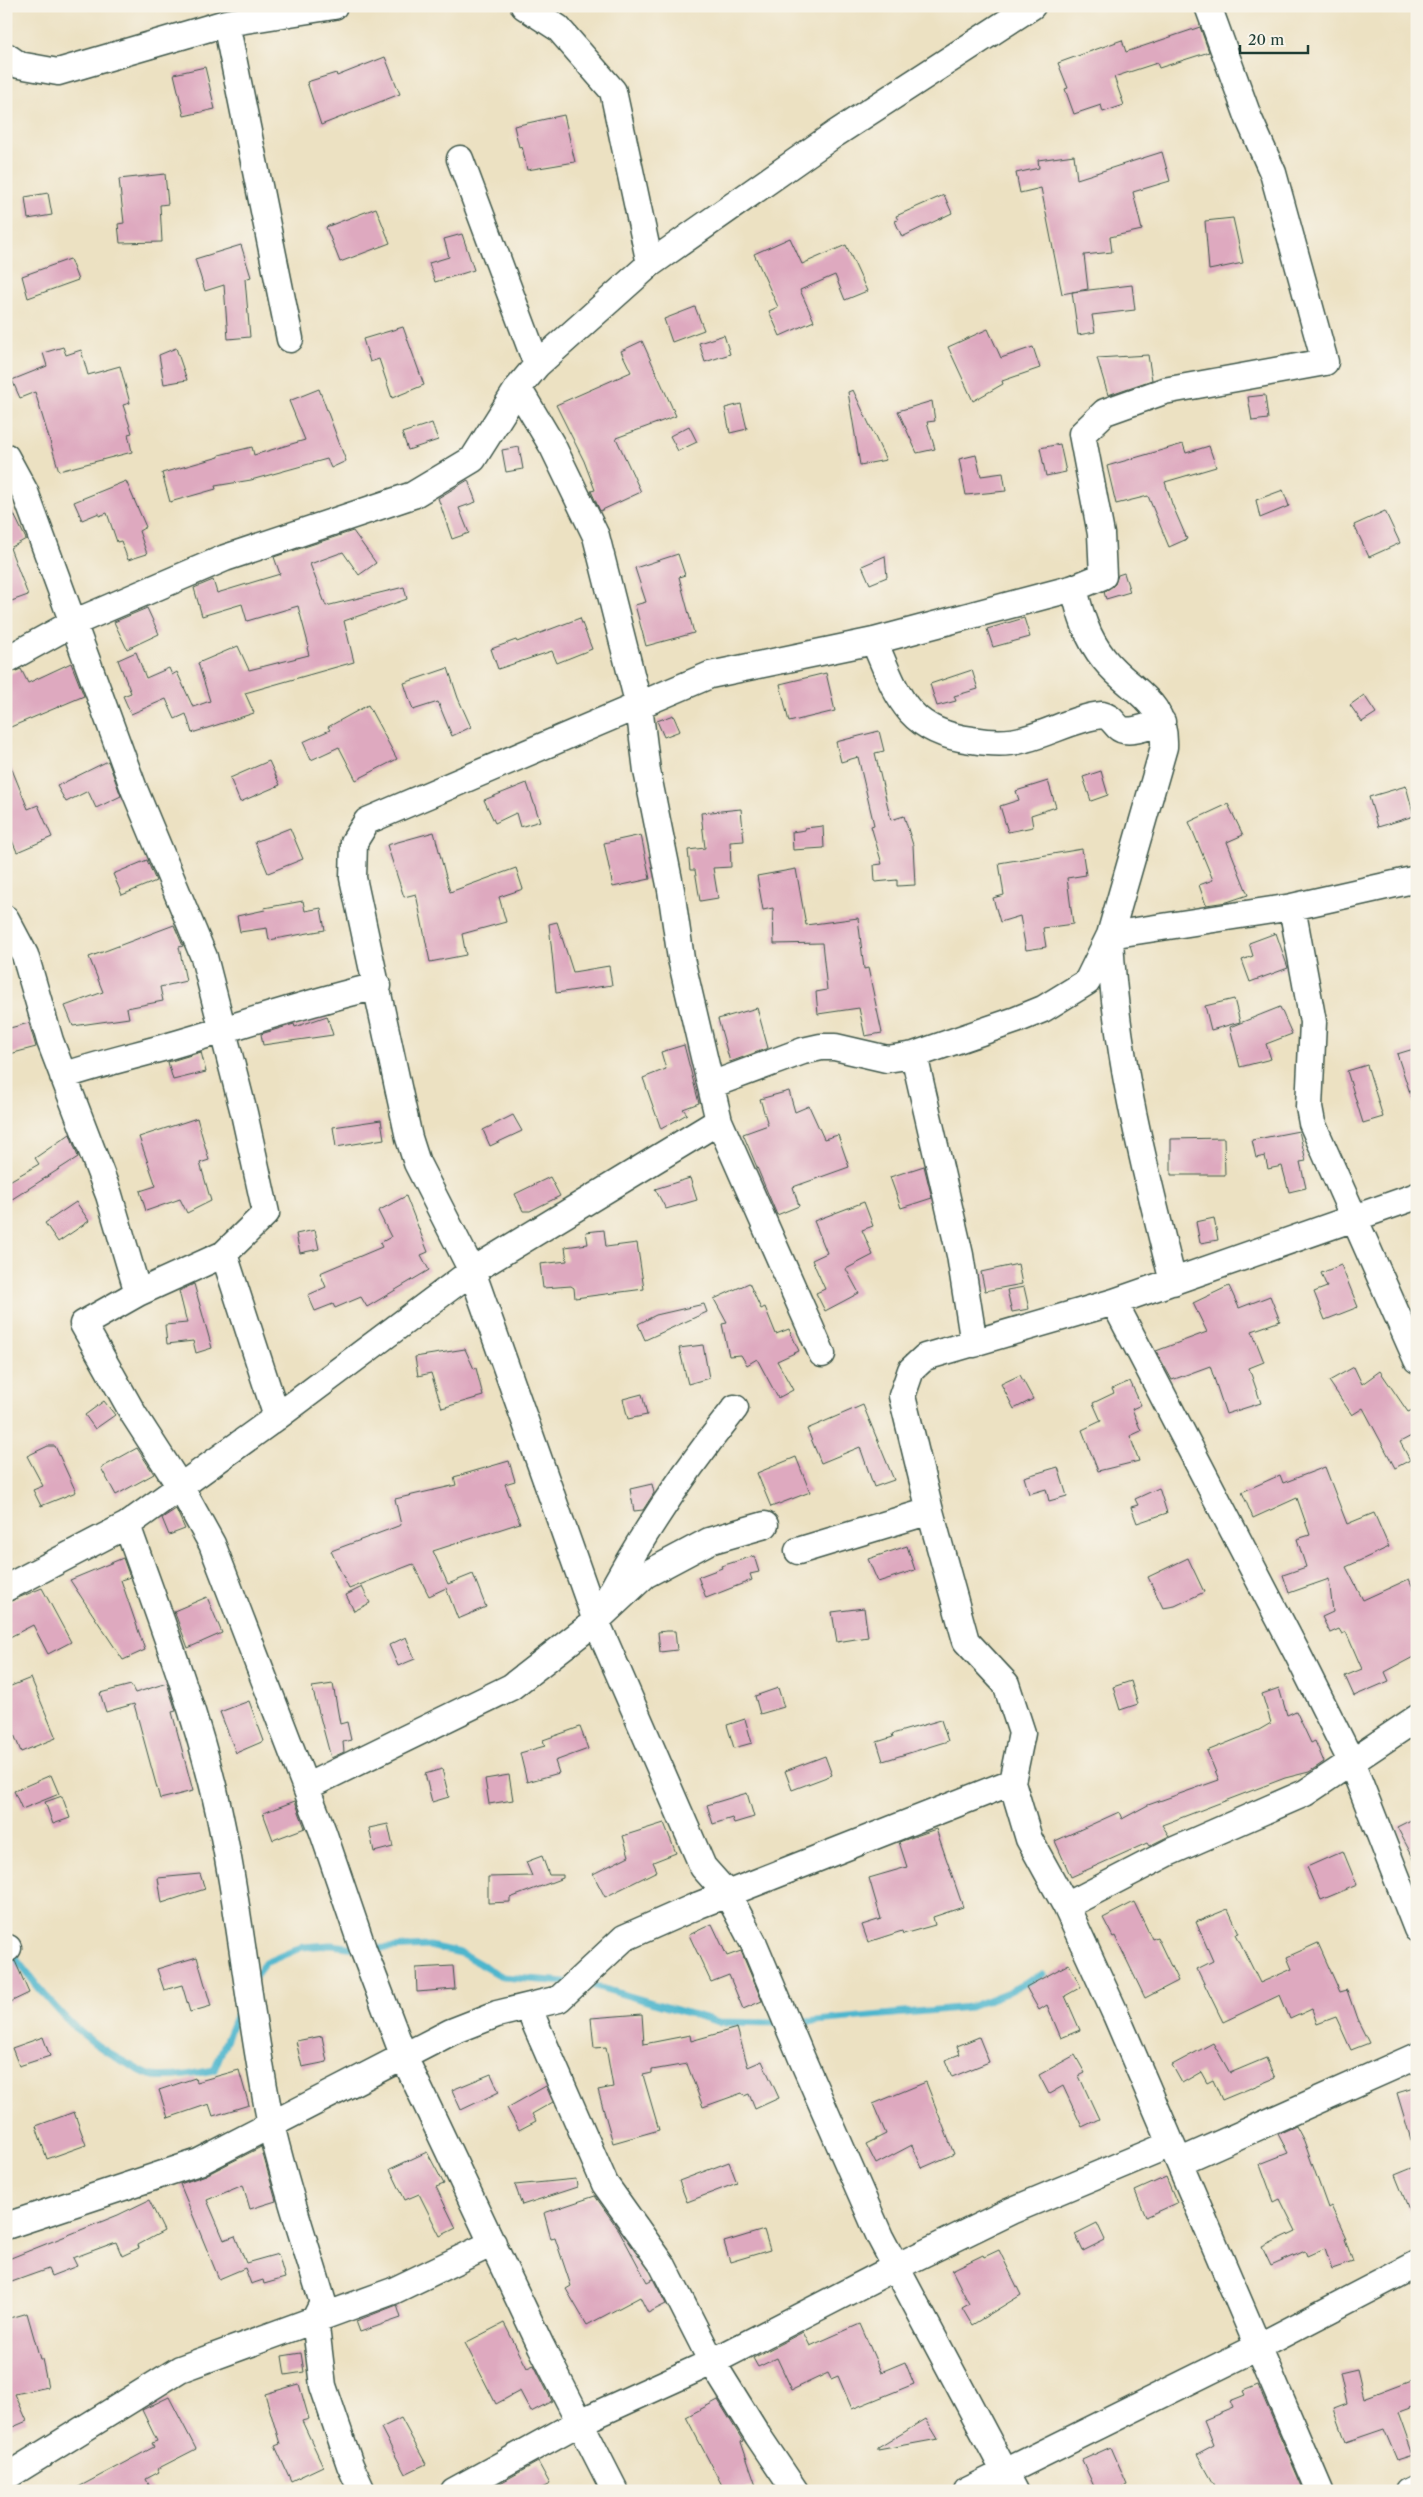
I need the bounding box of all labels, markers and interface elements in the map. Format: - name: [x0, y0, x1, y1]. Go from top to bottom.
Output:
- scale bar: [1240, 22, 1308, 54]
- text: 20 m: [1248, 30, 1284, 49]

